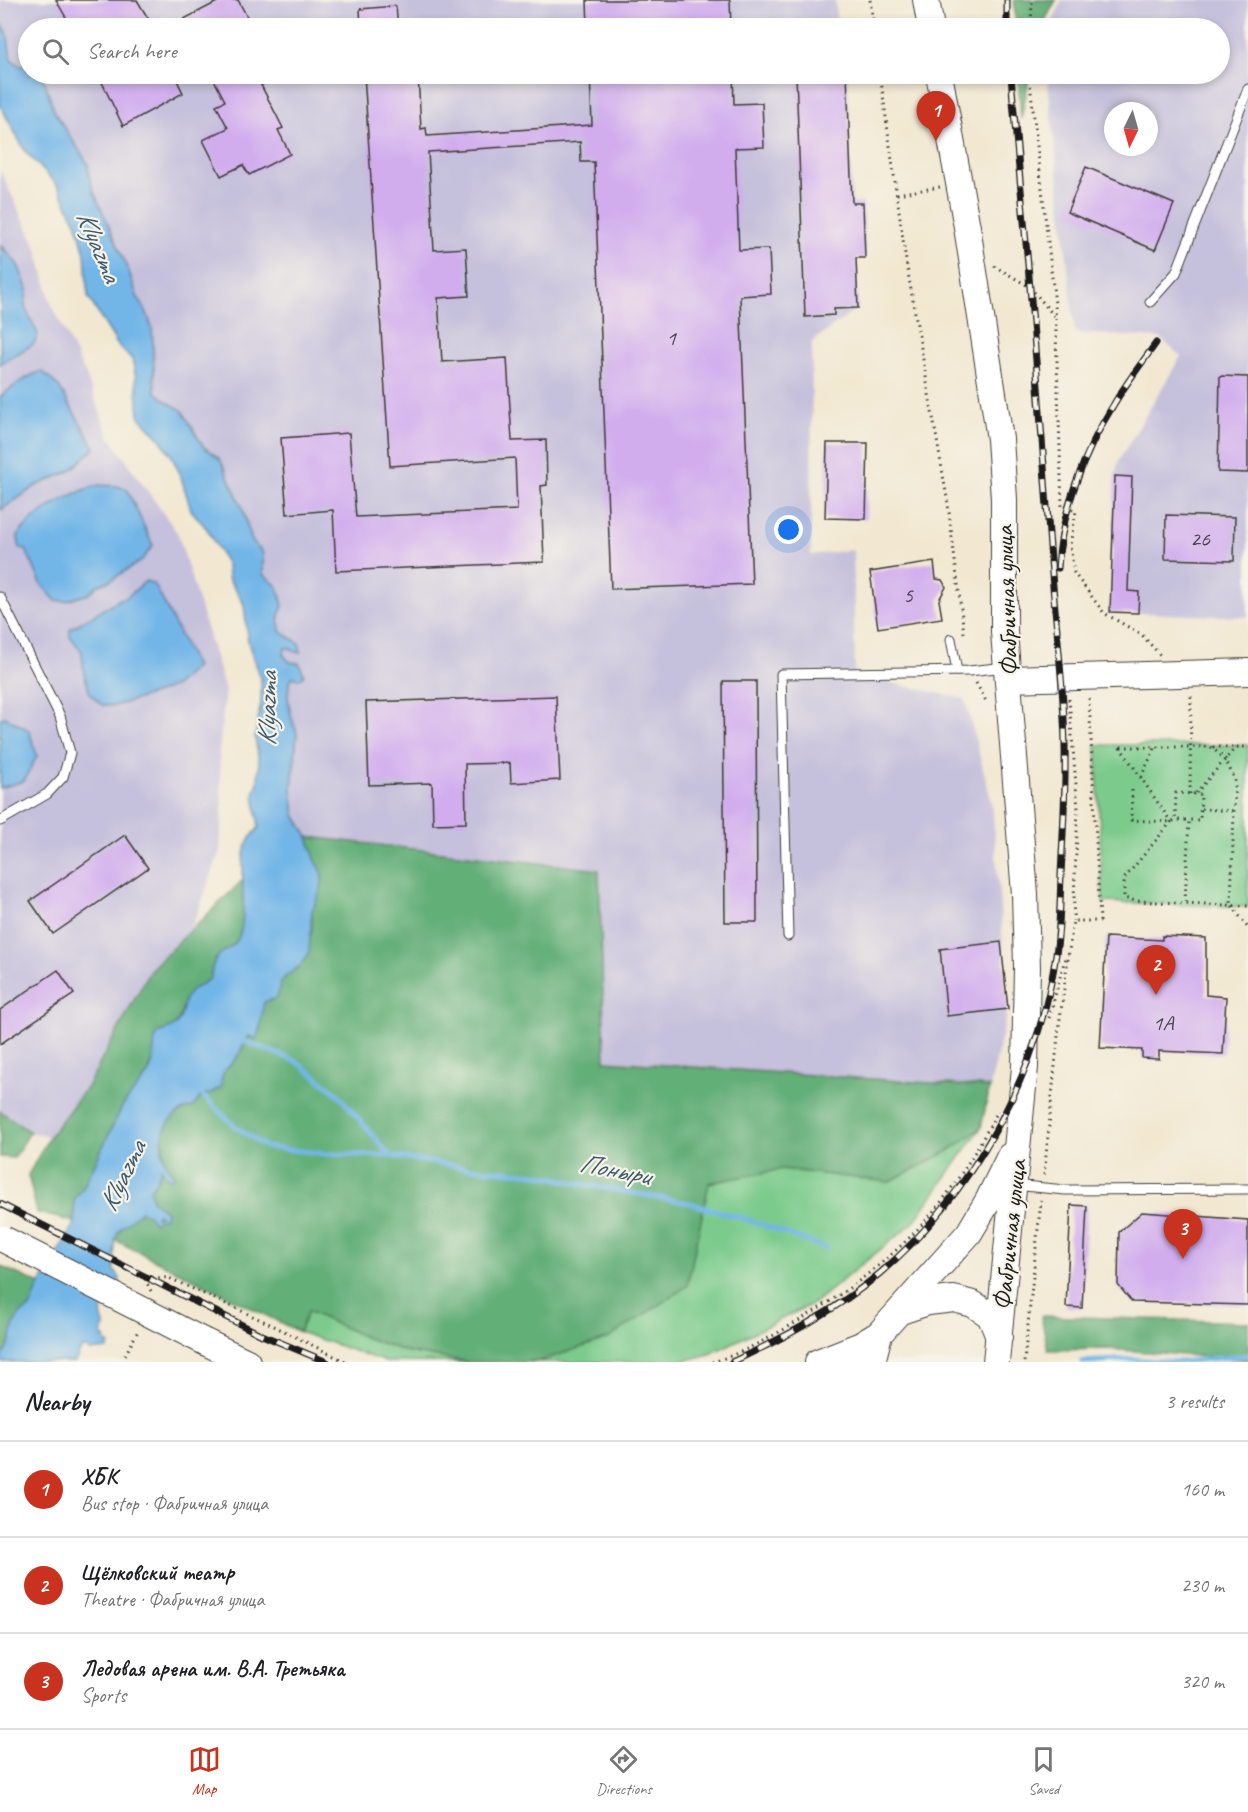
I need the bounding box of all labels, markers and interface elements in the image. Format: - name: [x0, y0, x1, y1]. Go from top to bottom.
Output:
- search box: [18, 18, 1230, 84]
- icon: search: [39, 35, 72, 68]
- text: Search here: [87, 37, 177, 65]
- pin: 1: [916, 92, 956, 141]
- north arrow: [1104, 102, 1158, 156]
- water label: Klyazma: [69, 205, 130, 289]
- house number: 1: [666, 324, 677, 352]
- your location: [774, 515, 803, 544]
- street label: Фабричная улица: [987, 523, 1026, 677]
- house number: 26: [1190, 525, 1211, 553]
- house number: 5: [903, 581, 914, 609]
- water label: Klyazma: [249, 670, 285, 746]
- pin: 2: [1136, 946, 1176, 995]
- house number: 1А: [1153, 1009, 1174, 1037]
- water label: Klyazma: [91, 1133, 154, 1217]
- water label: Поныри: [577, 1146, 657, 1193]
- street label: Фабричная улица: [985, 1157, 1034, 1312]
- pin: 3: [1164, 1210, 1202, 1259]
- text: Nearby: [24, 1385, 89, 1418]
- text: 3 results: [1165, 1389, 1224, 1414]
- text: ХБК: [81, 1463, 117, 1491]
- text: 1: [39, 1477, 48, 1502]
- text: 160 m: [1181, 1477, 1224, 1502]
- text: Bus stop · Фабричная улица: [81, 1491, 268, 1516]
- text: Щёлковский театр: [81, 1559, 234, 1587]
- text: 2: [39, 1573, 48, 1598]
- text: 230 m: [1181, 1573, 1224, 1598]
- text: Theatre · Фабричная улица: [81, 1587, 264, 1612]
- text: Ледовая арена им. В.А. Третьяка: [81, 1655, 344, 1683]
- text: 3: [39, 1669, 48, 1694]
- text: 320 m: [1181, 1669, 1224, 1694]
- text: Sports: [81, 1683, 126, 1708]
- tab: Map: [188, 1743, 221, 1799]
- tab: Directions: [596, 1743, 652, 1799]
- tab: Saved: [1027, 1743, 1060, 1799]

